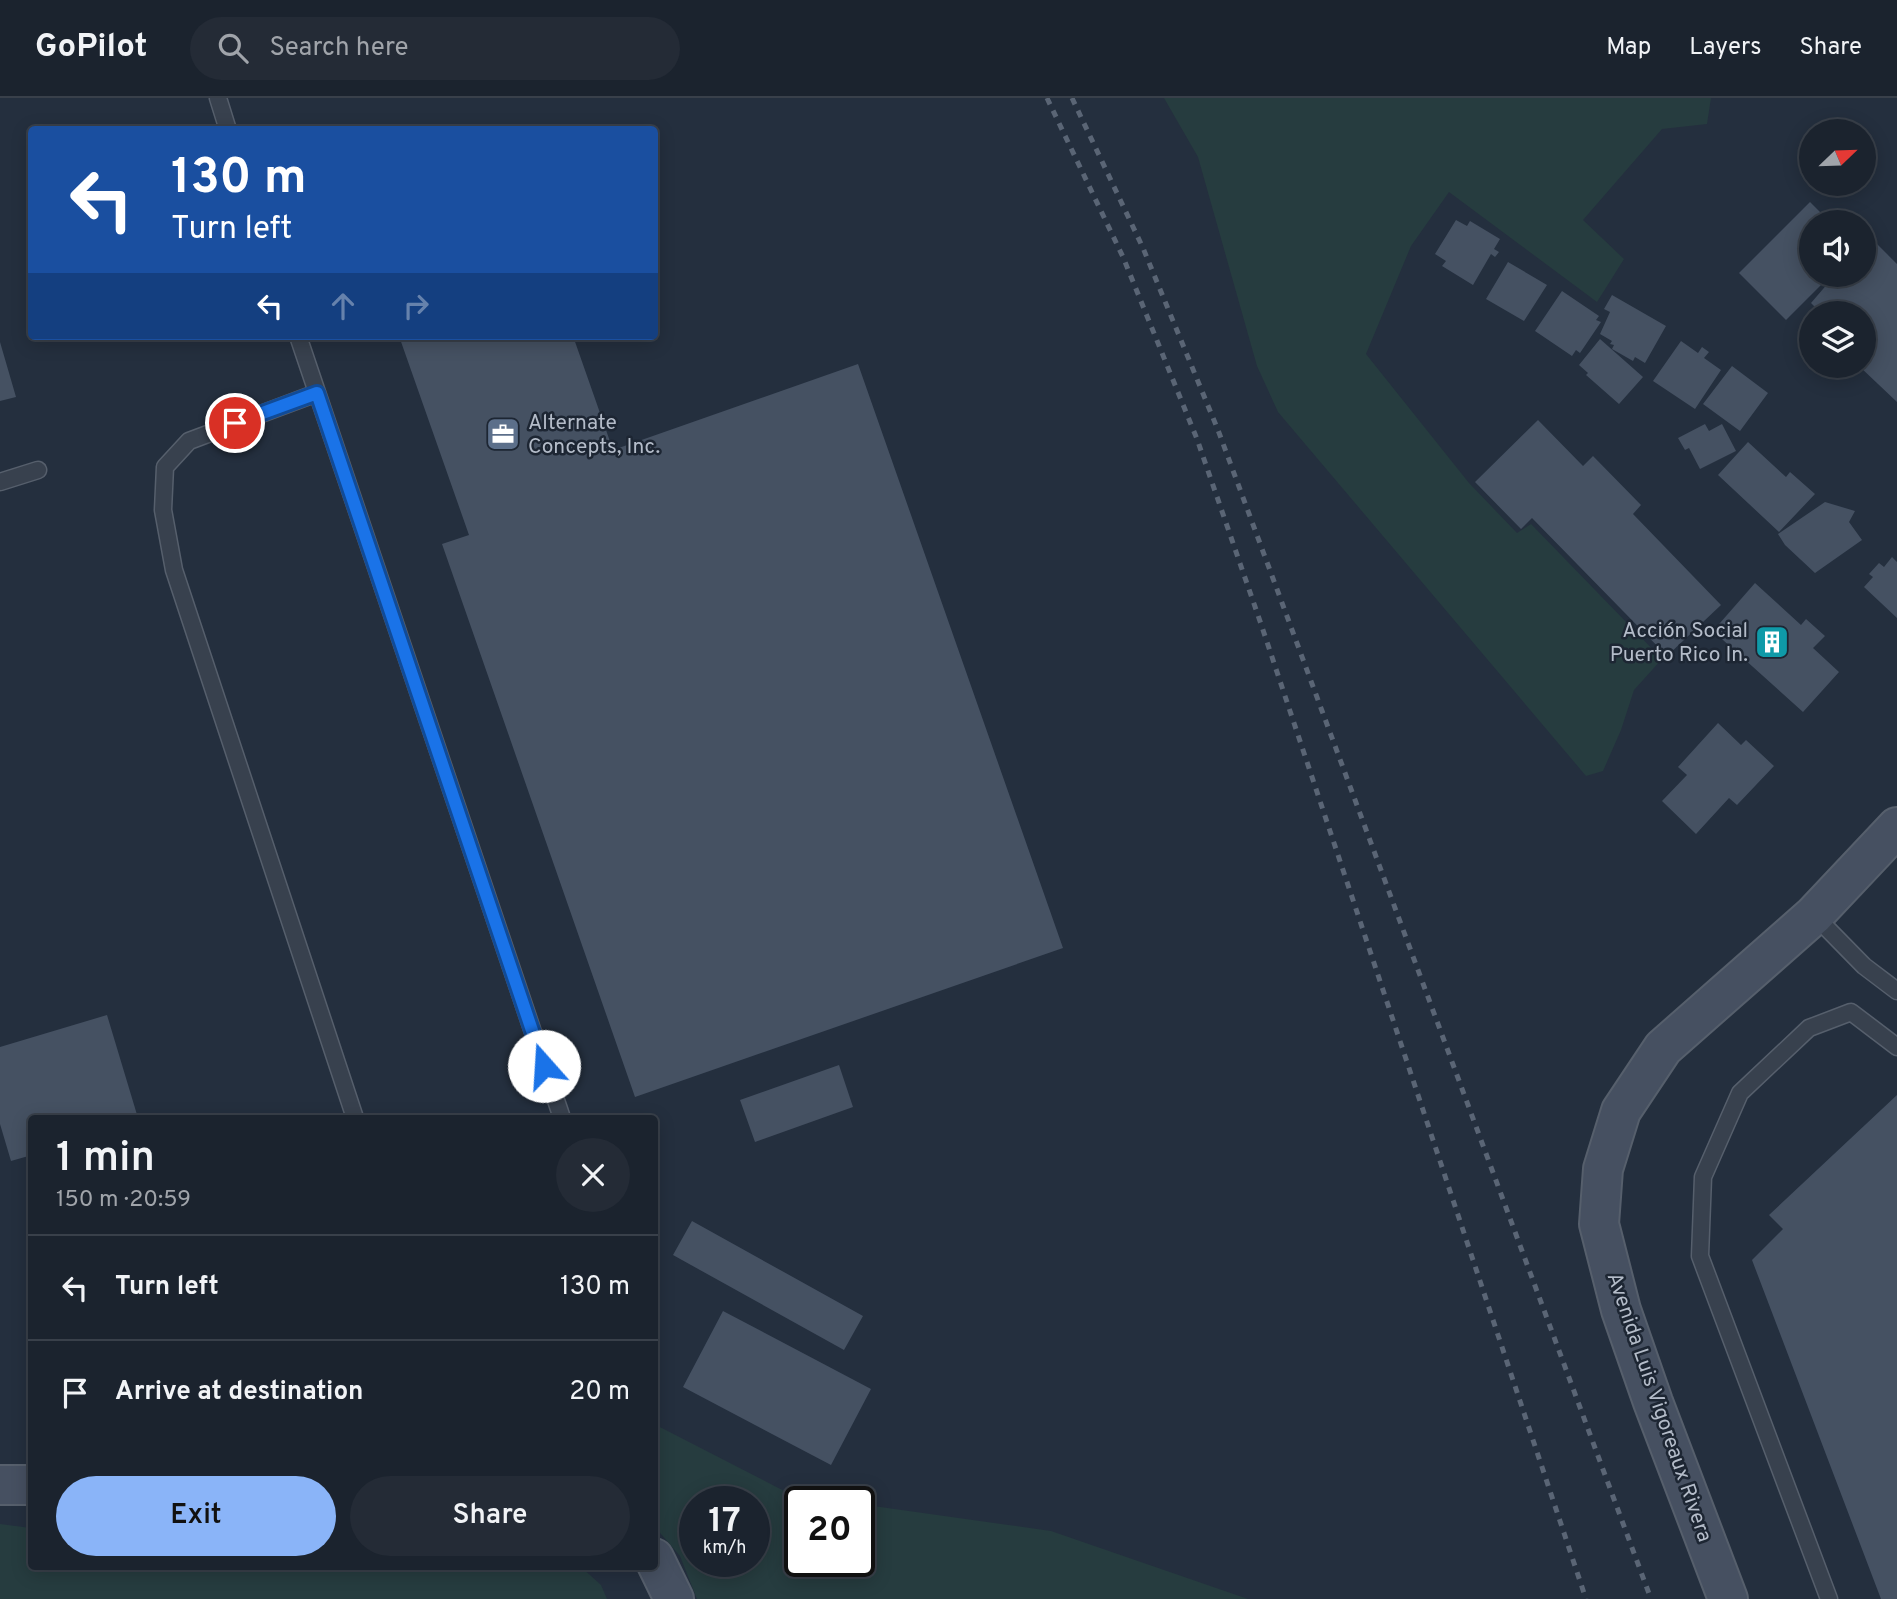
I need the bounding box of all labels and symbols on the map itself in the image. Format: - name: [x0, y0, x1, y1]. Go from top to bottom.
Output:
- north arrow: [1799, 119, 1876, 196]
- pin: [205, 393, 265, 453]
- place label: Alternate Concepts, Inc.: [528, 410, 660, 461]
- office icon: Alternate Concepts, Inc.: [484, 415, 522, 453]
- place label: Acción Social Puerto Rico In.: [1610, 618, 1748, 669]
- building icon: Acción Social Puerto Rico In.: [1753, 623, 1791, 661]
- position arrow: [507, 1029, 581, 1103]
- street label: Avenida Luis Vigoreaux Rivera: [1600, 1269, 1717, 1546]
- speed limit sign: 20: [784, 1486, 875, 1577]

